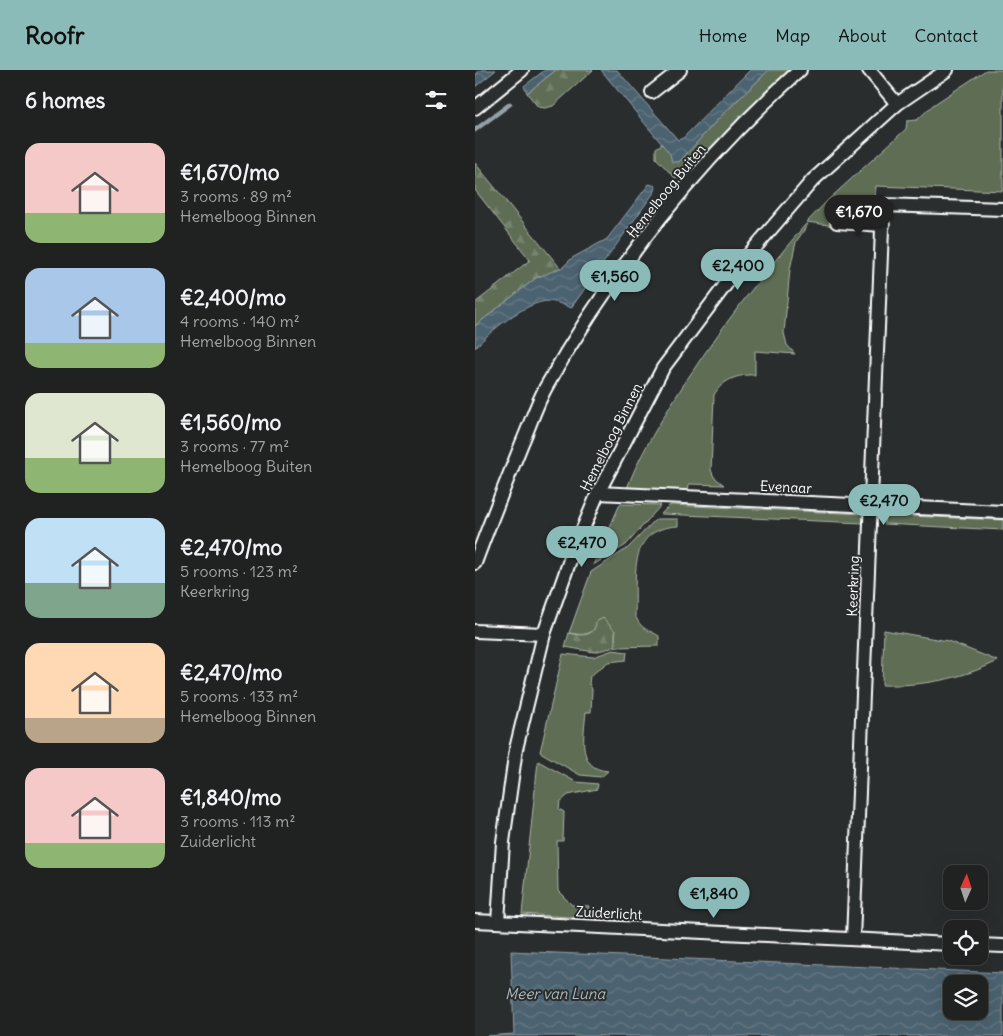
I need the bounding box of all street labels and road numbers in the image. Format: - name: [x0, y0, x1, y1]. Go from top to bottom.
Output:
- street label: Hemelboog Buiten: [623, 140, 709, 242]
- street label: Hemelboog Binnen: [576, 380, 646, 494]
- street label: Evenaar: [759, 477, 813, 497]
- street label: Keerkring: [843, 555, 863, 617]
- street label: Zuiderlicht: [575, 902, 643, 924]

